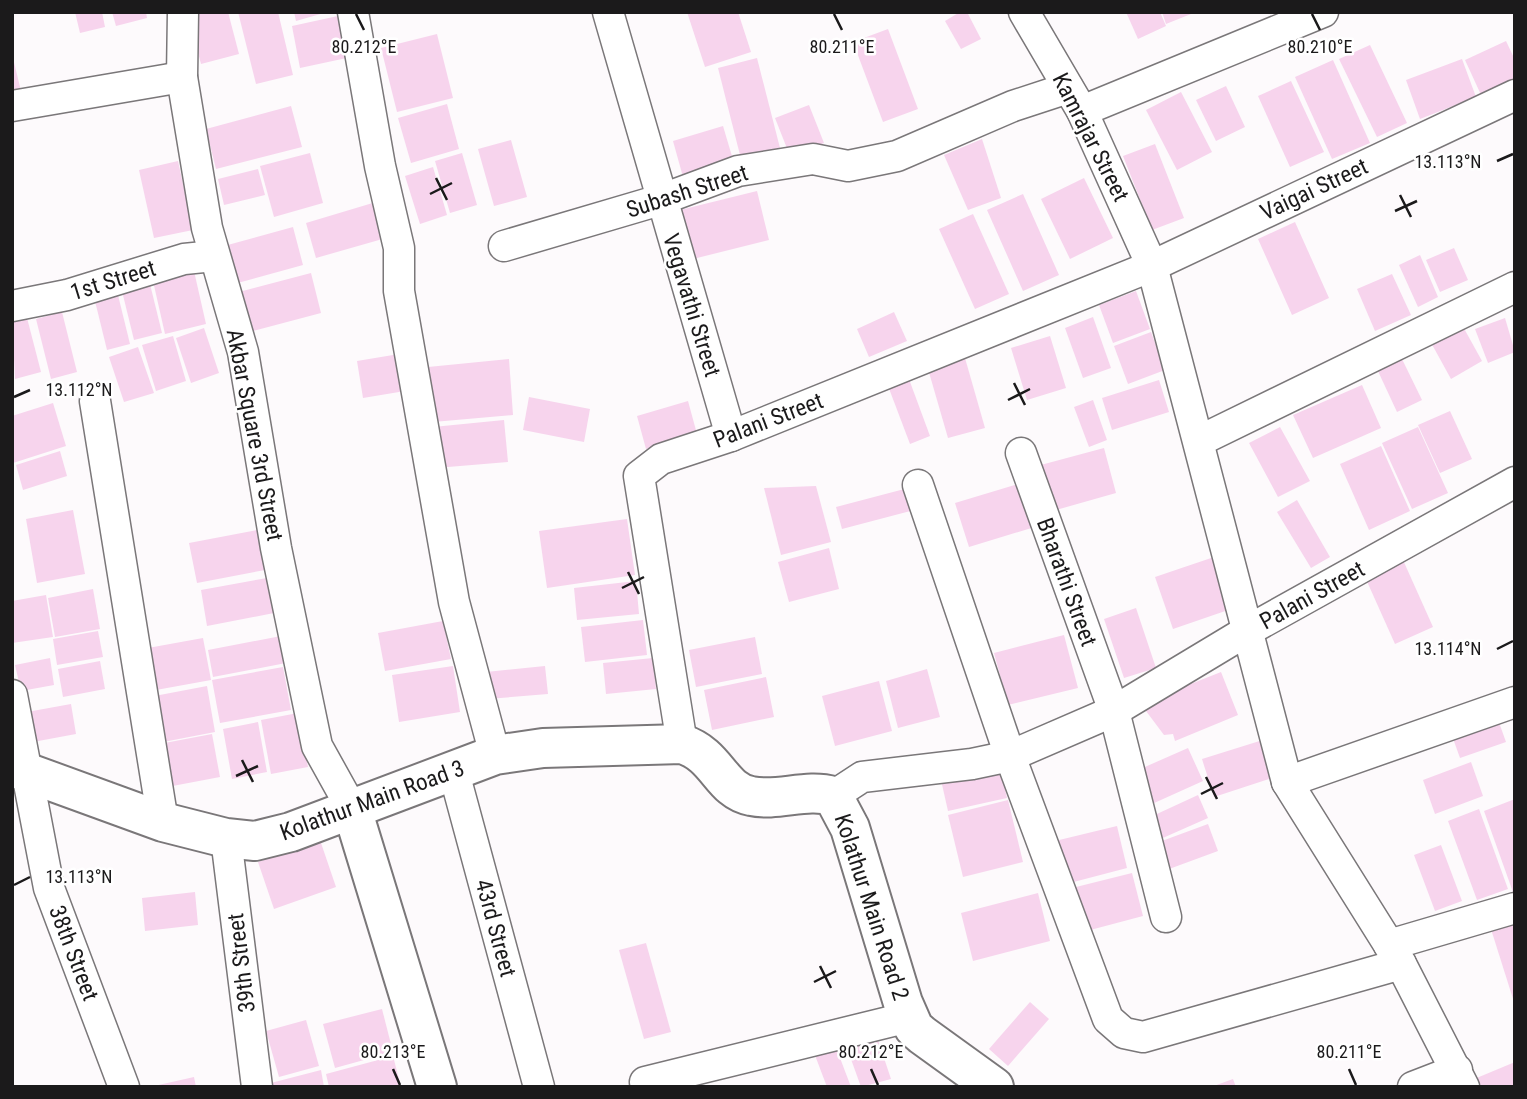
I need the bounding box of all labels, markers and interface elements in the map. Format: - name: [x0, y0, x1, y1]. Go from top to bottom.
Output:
- text: 80.212°E: [332, 36, 396, 57]
- text: 80.211°E: [810, 36, 874, 57]
- text: 80.210°E: [1288, 36, 1352, 57]
- street label: Kamrajar Street: [1047, 68, 1135, 206]
- text: 13.113°N: [1414, 151, 1482, 172]
- street label: Vaigai Street: [1256, 153, 1372, 226]
- street label: Subash Street: [623, 159, 751, 224]
- street label: Vegavathi Street: [657, 230, 726, 380]
- street label: 1st Street: [67, 255, 159, 306]
- street label: Akbar Square 3rd Street: [221, 327, 288, 543]
- text: 13.112°N: [45, 379, 113, 400]
- street label: Palani Street: [709, 387, 827, 454]
- street label: Bharathi Street: [1031, 514, 1102, 650]
- street label: Palani Street: [1255, 556, 1369, 635]
- text: 13.114°N: [1414, 638, 1482, 659]
- street label: Kolathur Main Road 3: [276, 755, 468, 846]
- street label: Kolathur Main Road 2: [829, 811, 914, 1004]
- text: 13.113°N: [45, 866, 113, 887]
- street label: 43rd Street: [470, 876, 522, 980]
- street label: 38th Street: [43, 902, 104, 1005]
- street label: 39th Street: [222, 912, 261, 1014]
- text: 80.213°E: [361, 1041, 425, 1062]
- text: 80.212°E: [839, 1041, 903, 1062]
- text: 80.211°E: [1317, 1041, 1381, 1062]

